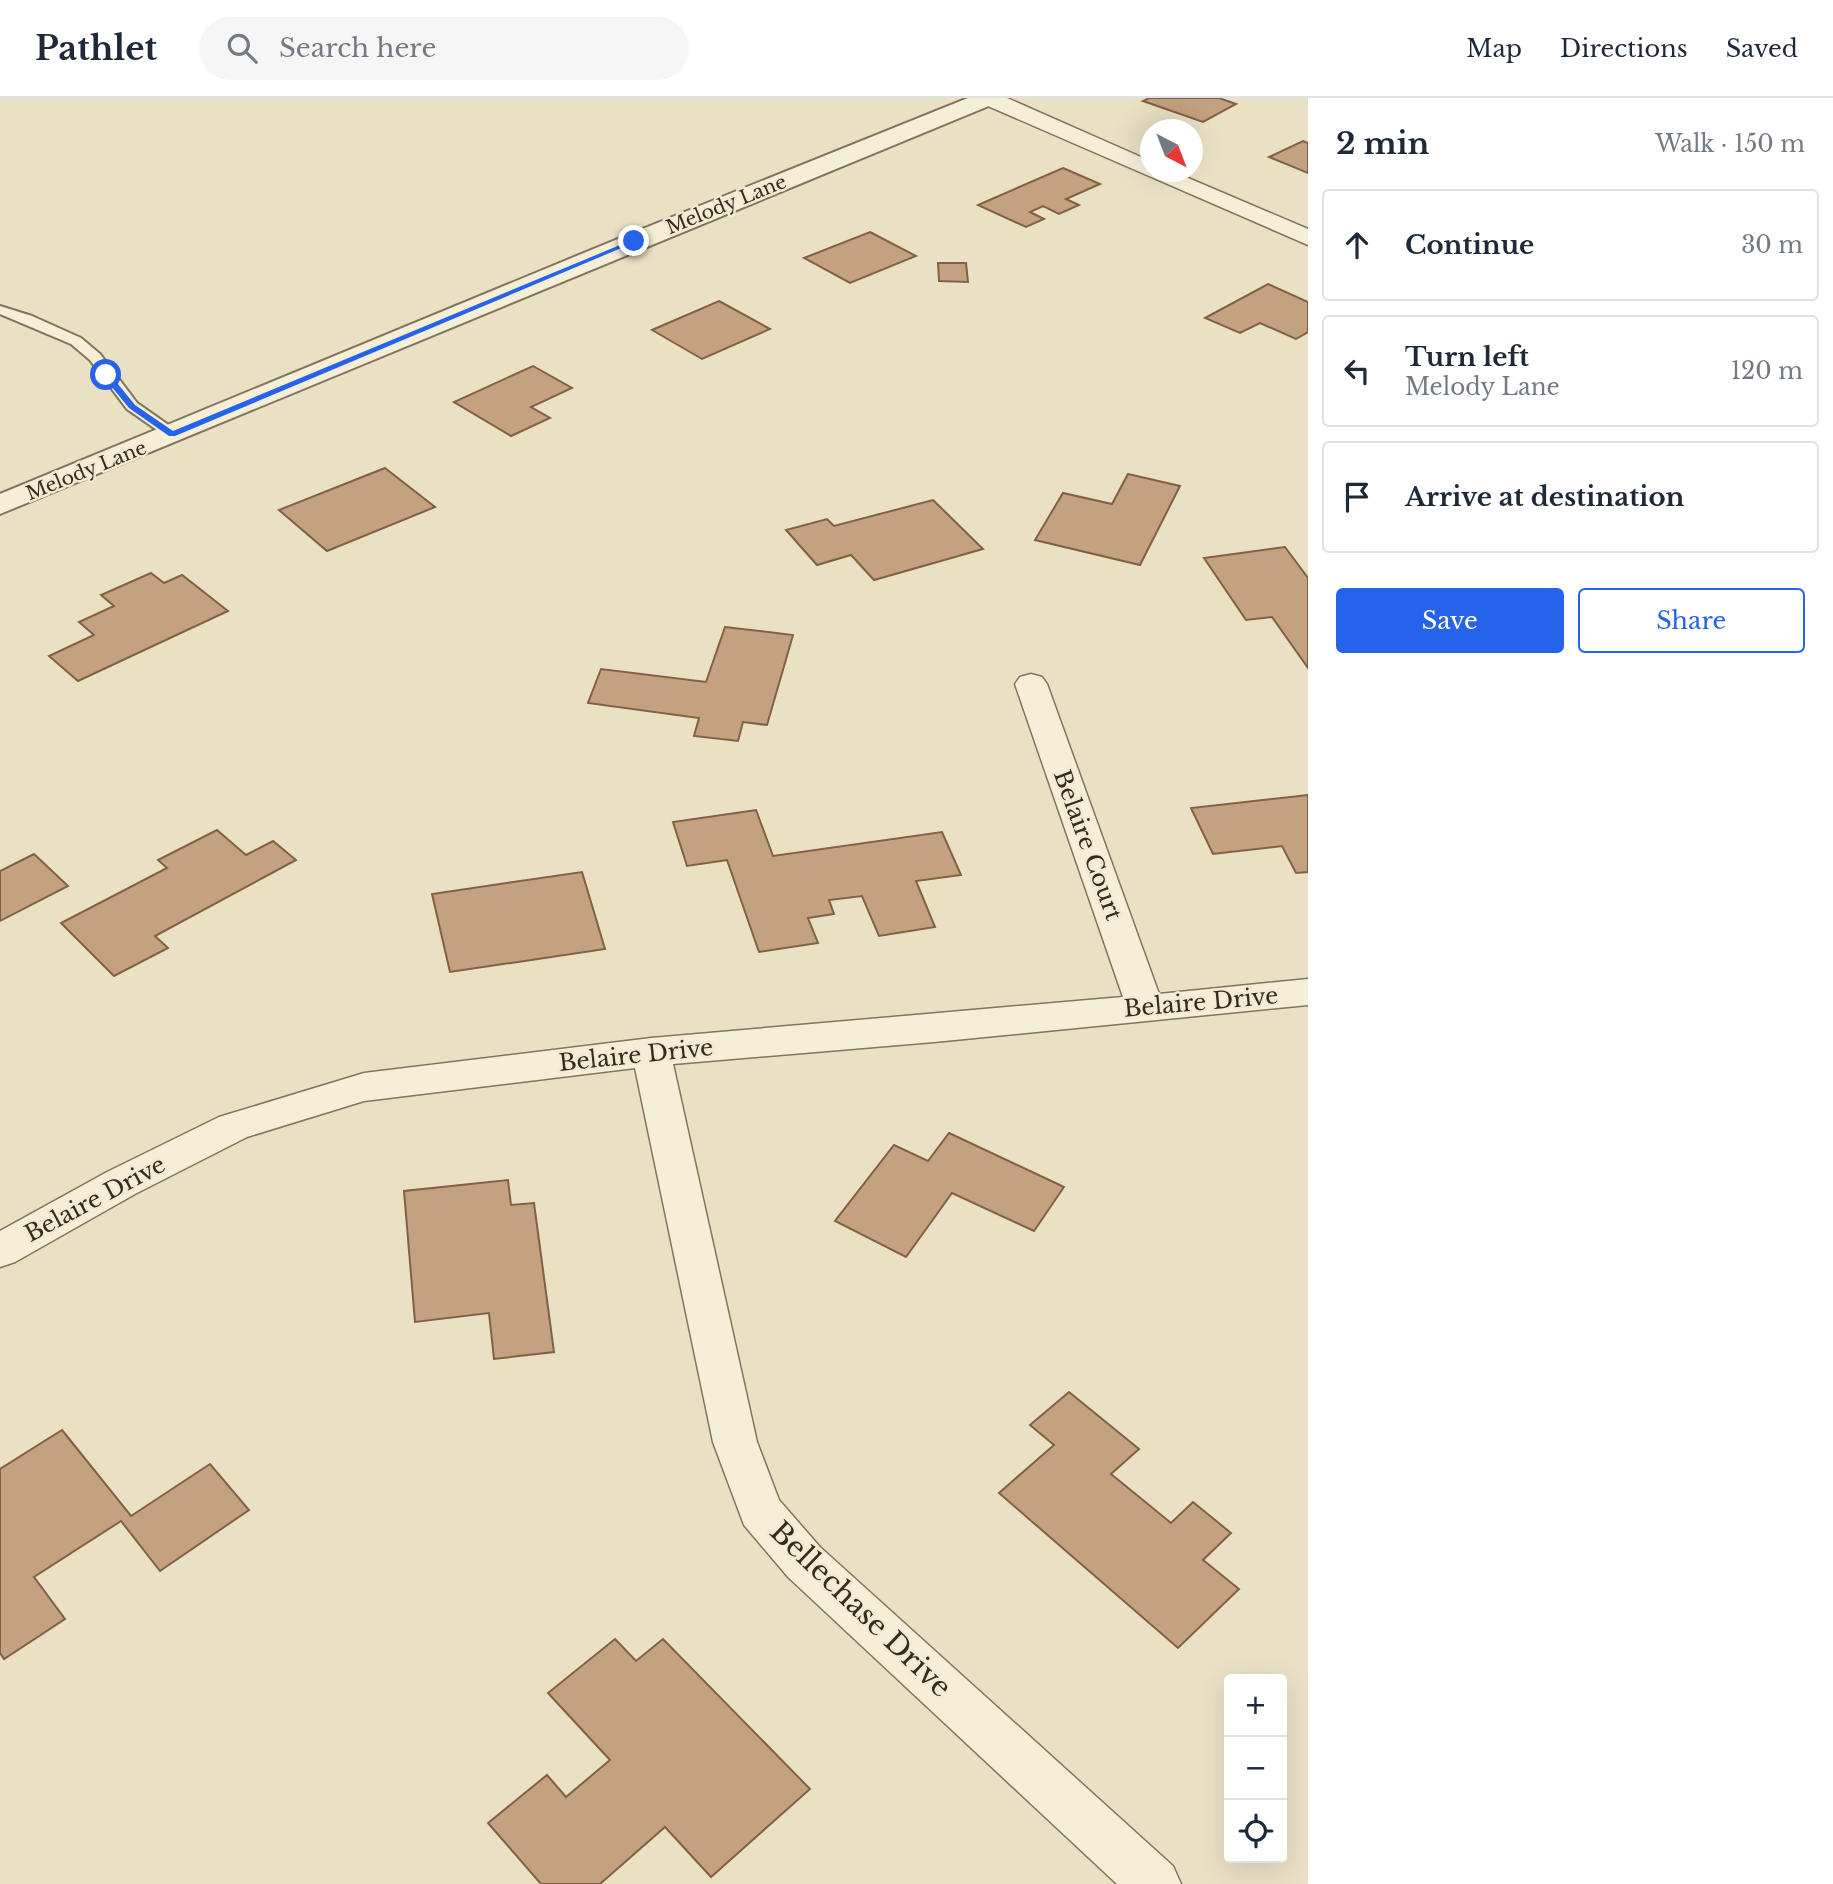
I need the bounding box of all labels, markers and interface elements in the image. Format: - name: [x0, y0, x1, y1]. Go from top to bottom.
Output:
- search box: [199, 17, 689, 80]
- text: Pathlet: [35, 28, 157, 69]
- icon: search: [223, 29, 261, 67]
- text: Search here: [279, 32, 436, 64]
- text: Map: [1466, 34, 1522, 63]
- text: Directions: [1560, 34, 1688, 63]
- text: Saved: [1726, 34, 1798, 63]
- north arrow: [1140, 119, 1203, 182]
- text: 2 min: [1336, 125, 1429, 162]
- text: Walk · 150 m: [1655, 130, 1805, 158]
- street label: Melody Lane: [663, 170, 790, 239]
- route end: [618, 225, 649, 256]
- icon: ahead: [1338, 226, 1376, 264]
- text: Continue: [1405, 229, 1534, 261]
- text: 30 m: [1741, 231, 1803, 259]
- text: Turn left: [1405, 341, 1529, 373]
- icon: left: [1338, 352, 1376, 390]
- text: 120 m: [1731, 357, 1803, 385]
- route start: [90, 359, 121, 390]
- text: Melody Lane: [1405, 373, 1560, 401]
- street label: Melody Lane: [23, 436, 150, 505]
- icon: arrive: [1338, 478, 1376, 516]
- text: Arrive at destination: [1405, 481, 1685, 513]
- button: Save: [1336, 588, 1564, 653]
- button: Share: [1578, 588, 1805, 653]
- street label: Belaire Court: [1048, 766, 1128, 924]
- street label: Belaire Drive: [1123, 981, 1279, 1023]
- street label: Belaire Drive: [557, 1033, 715, 1077]
- street label: Belaire Drive: [20, 1150, 170, 1248]
- street label: Bellechase Drive: [763, 1514, 959, 1705]
- map controls: [1224, 1674, 1287, 1863]
- button: +: [1224, 1674, 1287, 1737]
- button: −: [1224, 1737, 1287, 1800]
- button: locate: [1224, 1800, 1287, 1863]

